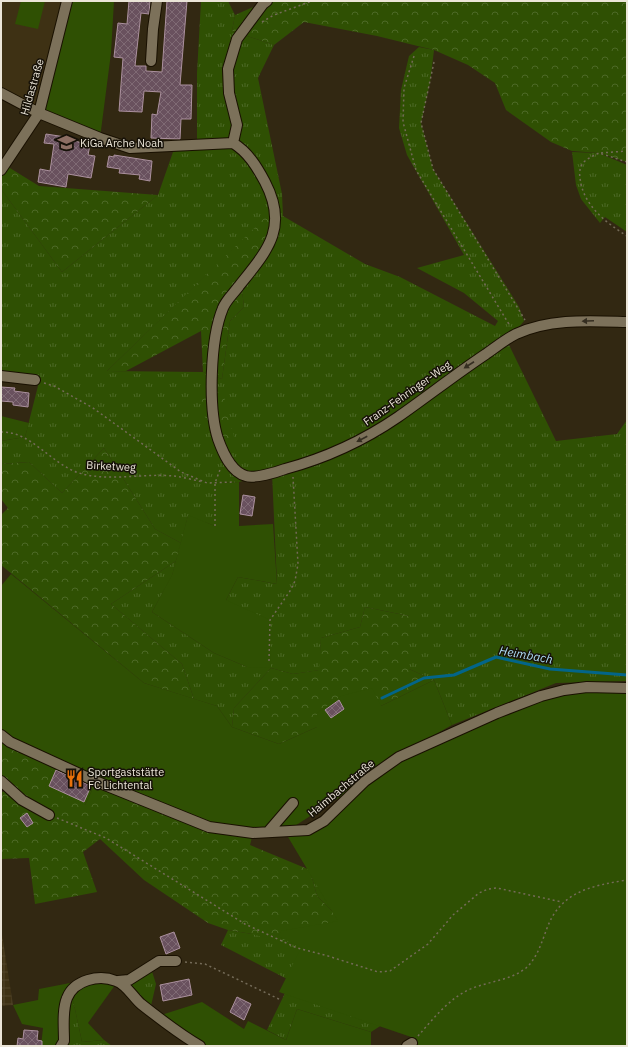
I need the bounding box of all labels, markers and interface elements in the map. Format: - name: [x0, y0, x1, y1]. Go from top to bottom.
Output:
- street label: Hildastraße: [17, 57, 47, 117]
- school or university icon: KiGa Arche Noah: [57, 133, 77, 153]
- place label: KiGa Arche Noah: [80, 136, 163, 150]
- one-way arrow: [582, 318, 594, 325]
- street label: Franz-Fehringer-Weg: [360, 357, 454, 429]
- one-way arrow: [464, 361, 474, 369]
- one-way arrow: [356, 435, 368, 442]
- street label: Birketweg: [86, 458, 136, 474]
- water label: Heimbach: [498, 642, 554, 667]
- street label: Haimbachstraße: [305, 756, 377, 820]
- place label: Sportgaststätte FC Lichtental: [88, 765, 164, 792]
- restaurant icon: Sportgaststätte FC Lichtental: [65, 768, 85, 788]

